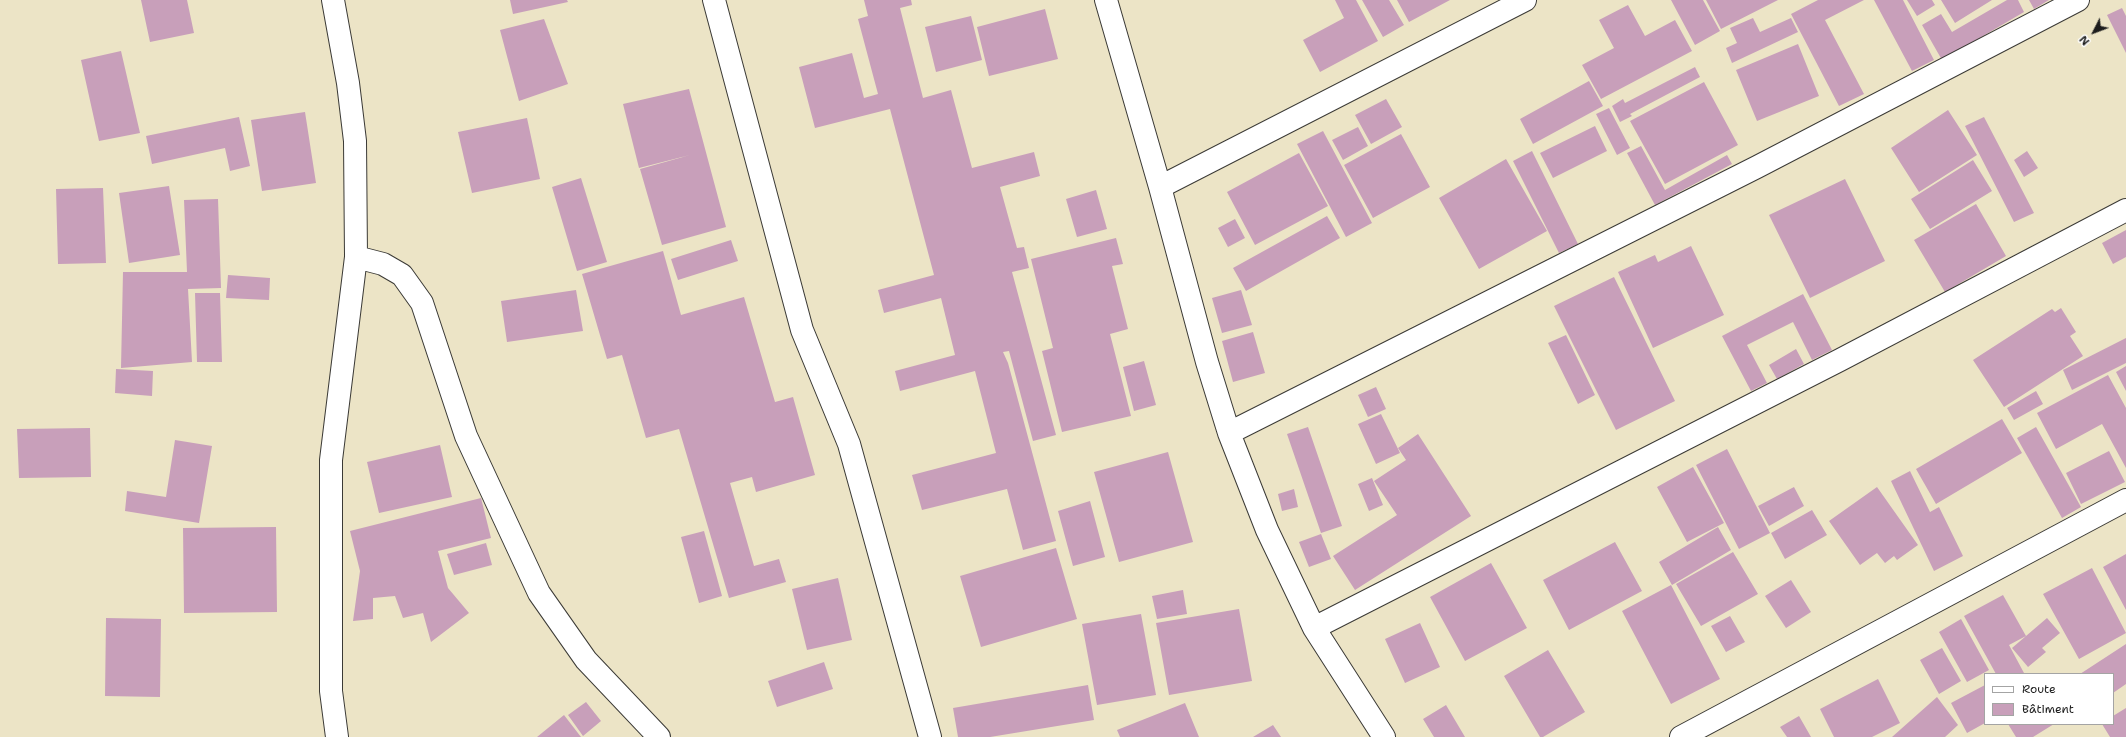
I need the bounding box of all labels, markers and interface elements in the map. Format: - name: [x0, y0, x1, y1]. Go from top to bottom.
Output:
- north arrow: [2074, 12, 2114, 52]
- text: N: [2076, 32, 2093, 49]
- legend: [1984, 673, 2114, 725]
- text: Route: [2022, 681, 2056, 697]
- text: Bâtiment: [2022, 701, 2074, 717]

